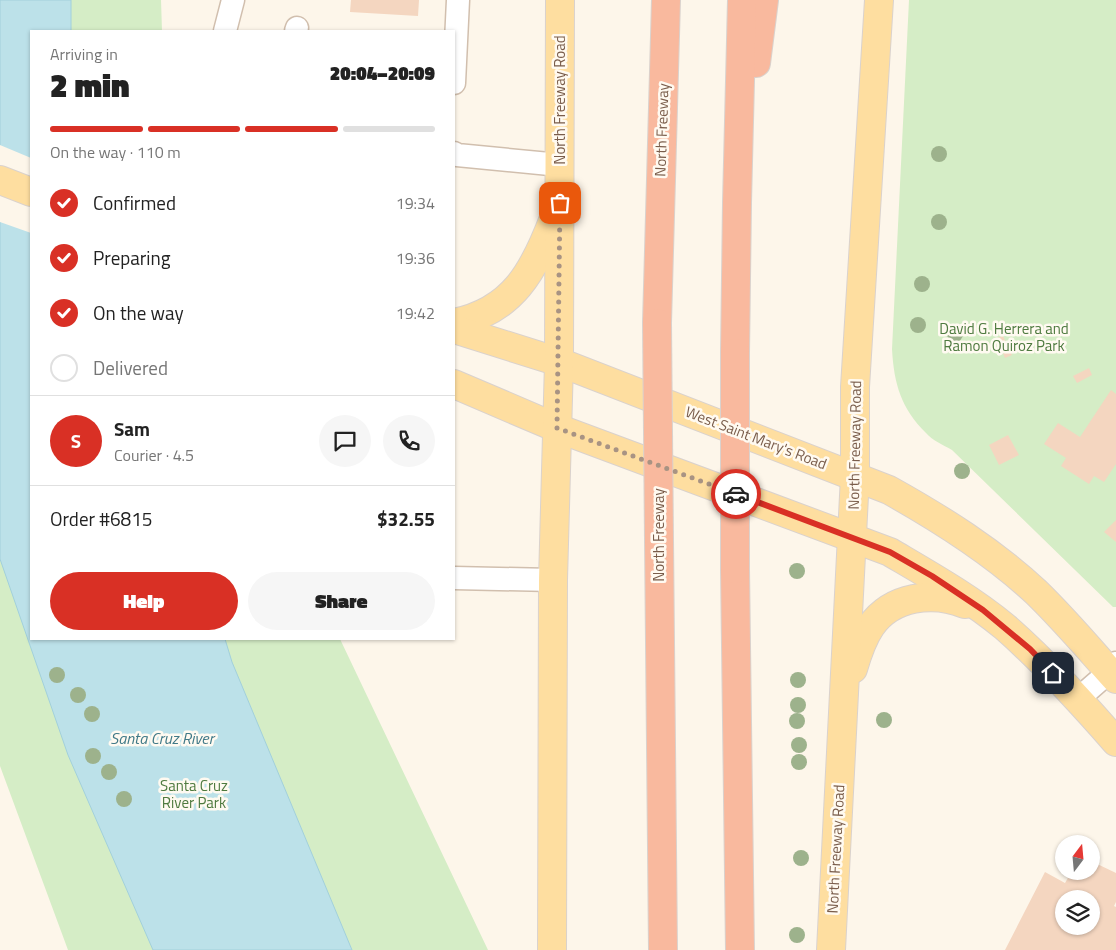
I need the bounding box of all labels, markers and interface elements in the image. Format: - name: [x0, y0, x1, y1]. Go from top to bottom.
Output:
- street label: North Freeway Road: [548, 35, 571, 165]
- text: Arriving in: [50, 42, 118, 66]
- text: 20:04–20:09: [330, 58, 435, 87]
- text: 2 min: [50, 61, 130, 109]
- street label: North Freeway: [648, 83, 675, 177]
- text: On the way · 110 m: [50, 140, 181, 164]
- pin: [539, 182, 581, 224]
- text: Confirmed: [93, 188, 176, 217]
- icon: check: [50, 189, 78, 217]
- icon: bag: [546, 189, 574, 217]
- text: 19:34: [396, 191, 435, 215]
- text: Preparing: [93, 243, 170, 272]
- icon: check: [50, 244, 78, 272]
- text: 19:36: [396, 246, 435, 270]
- text: On the way: [93, 298, 184, 327]
- icon: check: [50, 299, 78, 327]
- text: 19:42: [396, 301, 435, 325]
- park label: David G. Herrera and Ramon Quiroz Park: [939, 317, 1069, 357]
- text: Delivered: [93, 353, 168, 382]
- street label: North Freeway Road: [842, 380, 867, 510]
- street label: West Saint Mary's Road: [682, 400, 830, 475]
- text: Sam: [114, 414, 150, 443]
- button: chat: [319, 415, 371, 467]
- button: phone: [383, 415, 435, 467]
- text: S: [71, 426, 81, 455]
- text: Courier · 4.5: [114, 443, 194, 467]
- courier: [711, 469, 761, 519]
- icon: car: [722, 480, 750, 508]
- street label: North Freeway: [647, 488, 670, 582]
- text: Order #6815: [50, 504, 152, 533]
- text: $32.55: [377, 504, 435, 533]
- button: Help: [50, 572, 238, 630]
- button: Share: [248, 572, 435, 630]
- pin: [1032, 652, 1074, 694]
- icon: home: [1039, 659, 1067, 687]
- water label: Santa Cruz River: [110, 726, 216, 750]
- park label: Santa Cruz River Park: [160, 774, 228, 814]
- street label: North Freeway Road: [821, 784, 850, 914]
- north arrow: [1055, 835, 1100, 880]
- map controls: [1055, 835, 1100, 935]
- button: layers: [1055, 890, 1100, 935]

